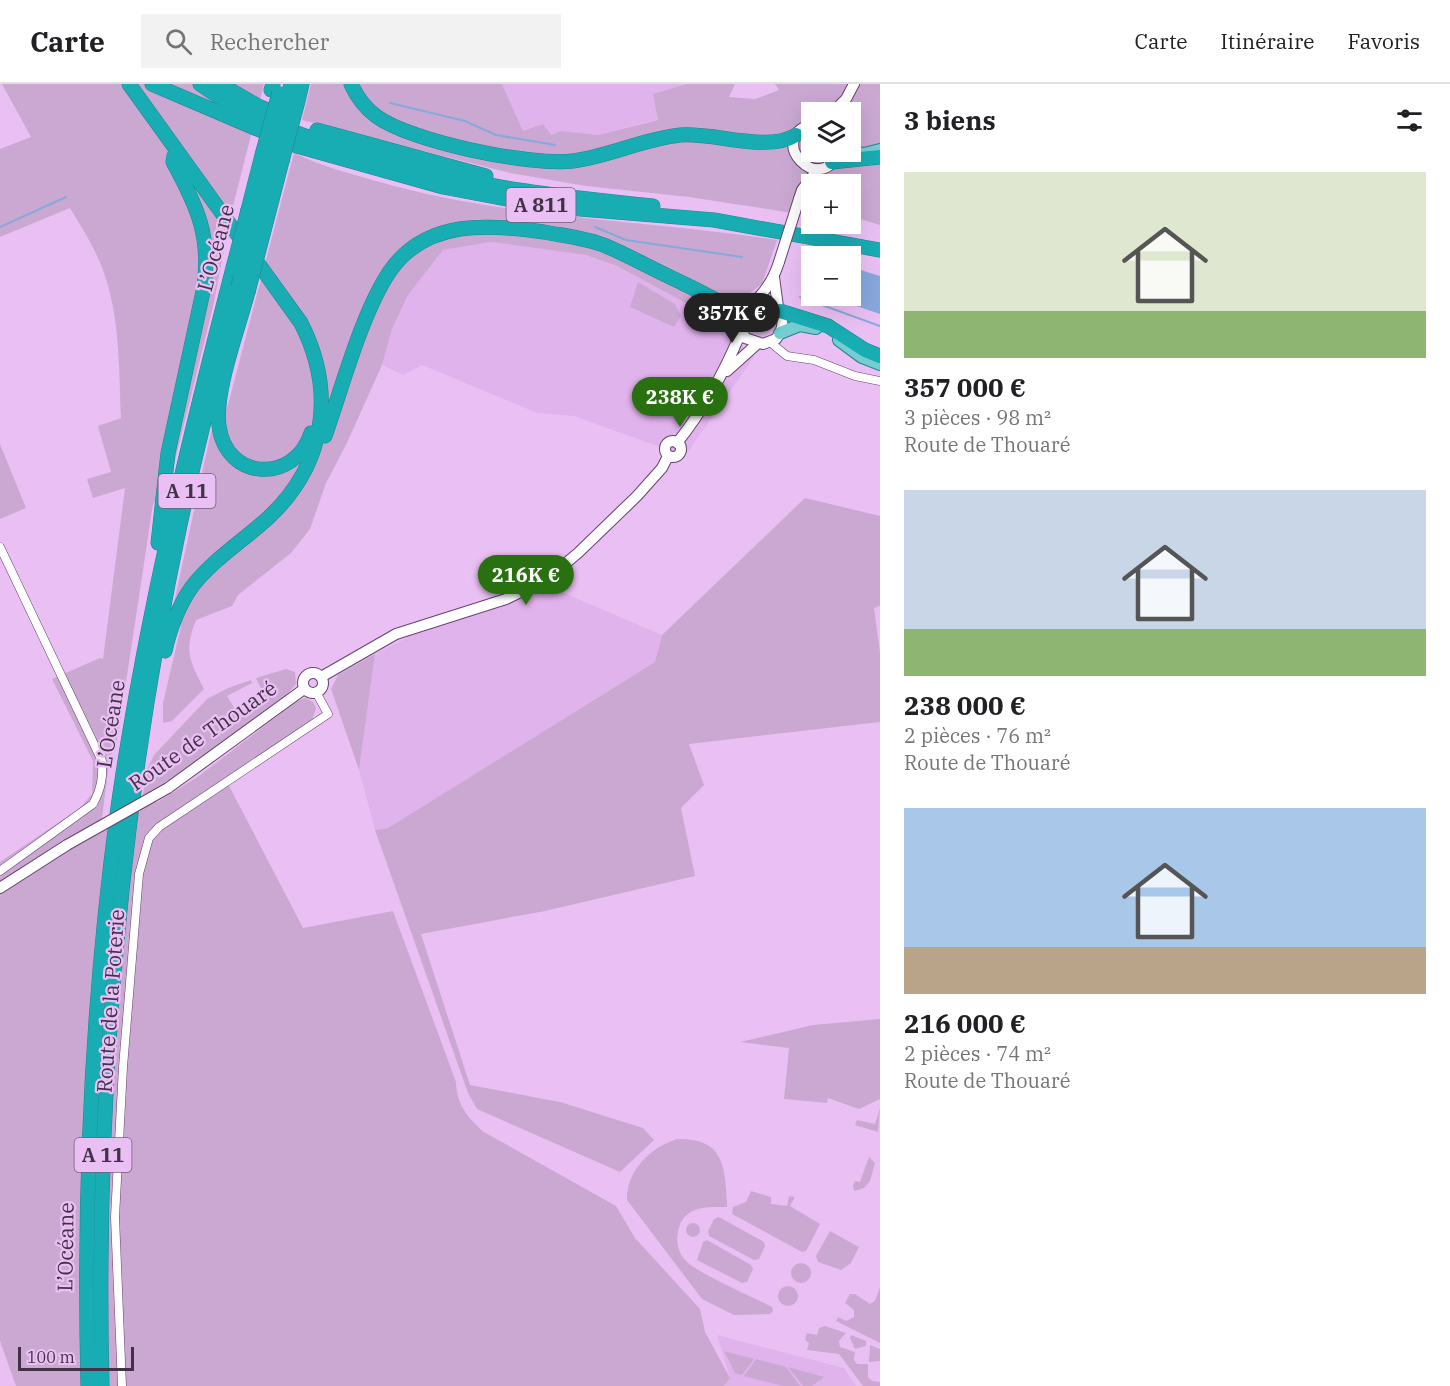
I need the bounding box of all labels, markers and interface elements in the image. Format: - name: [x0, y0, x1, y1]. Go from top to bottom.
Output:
- search box: [141, 14, 561, 68]
- text: Carte: [30, 23, 105, 60]
- icon: search: [162, 25, 195, 58]
- text: Rechercher: [210, 27, 329, 56]
- text: Carte: [1134, 27, 1188, 55]
- text: Itinéraire: [1221, 27, 1314, 55]
- text: Favoris: [1347, 27, 1420, 55]
- map controls: [801, 102, 861, 306]
- button: layers: [801, 102, 861, 162]
- text: 3 biens: [904, 103, 996, 137]
- icon: filters: [1393, 104, 1426, 137]
- button: +: [801, 174, 861, 234]
- road number: A 811: [506, 188, 576, 222]
- street label: L’Océane: [190, 201, 240, 294]
- icon: home: [1111, 211, 1219, 319]
- button: −: [801, 246, 861, 306]
- pin: 357K €: [683, 293, 781, 344]
- text: 357K €: [698, 299, 766, 326]
- text: 357 000 €: [904, 370, 1026, 404]
- pin: 238K €: [631, 377, 729, 428]
- text: 238K €: [646, 383, 714, 410]
- text: 3 pièces · 98 m²: [904, 404, 1051, 431]
- text: Route de Thouaré: [904, 431, 1070, 458]
- road number: A 11: [158, 474, 216, 508]
- icon: home: [1111, 529, 1219, 637]
- pin: 216K €: [477, 555, 575, 606]
- text: 216K €: [492, 561, 560, 588]
- street label: Route de Thouaré: [123, 674, 282, 797]
- street label: L’Océane: [89, 678, 131, 770]
- text: 238 000 €: [904, 688, 1026, 722]
- text: 2 pièces · 76 m²: [904, 722, 1051, 749]
- text: Route de Thouaré: [904, 749, 1070, 776]
- icon: home: [1111, 847, 1219, 955]
- street label: Route de la Poterie: [90, 908, 130, 1094]
- text: 216 000 €: [904, 1006, 1026, 1040]
- text: 2 pièces · 74 m²: [904, 1040, 1051, 1067]
- text: Route de Thouaré: [904, 1067, 1070, 1094]
- road number: A 11: [74, 1138, 132, 1172]
- street label: L’Océane: [50, 1202, 80, 1292]
- scale bar: [18, 1344, 134, 1372]
- text: 100 m: [27, 1347, 75, 1367]

